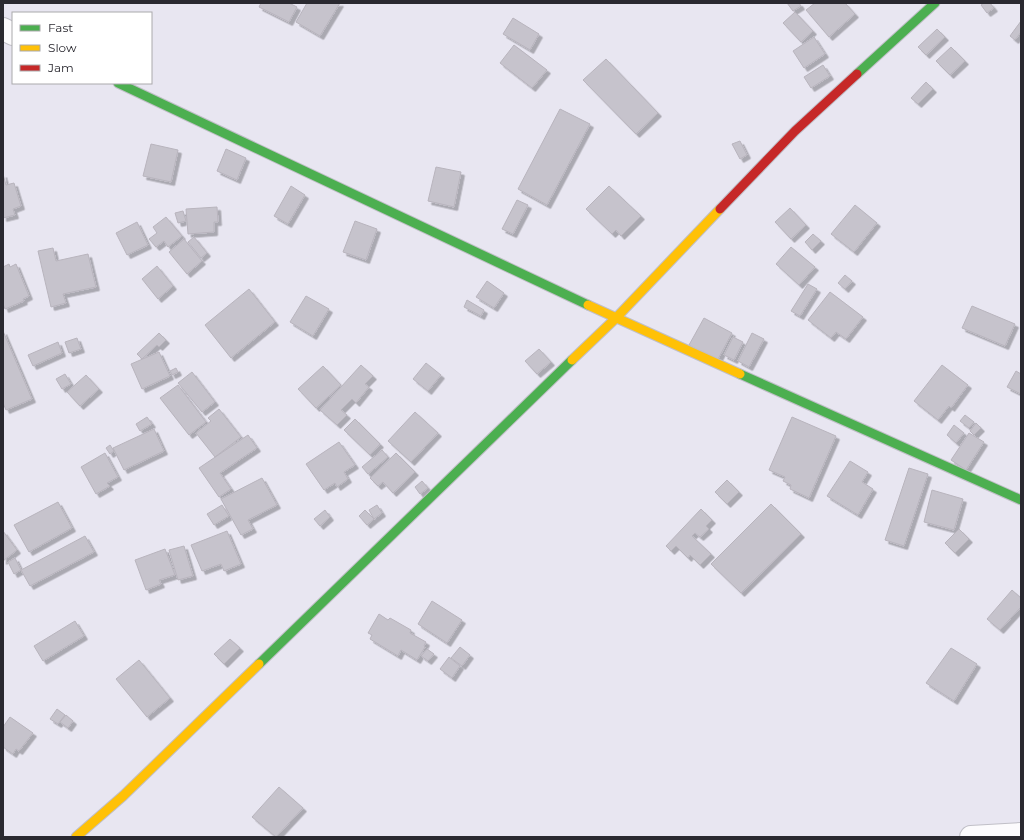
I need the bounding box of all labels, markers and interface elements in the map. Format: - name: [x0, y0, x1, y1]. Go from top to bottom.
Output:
- legend: [12, 12, 152, 84]
- text: Fast: [48, 20, 73, 35]
- text: Slow: [48, 40, 77, 55]
- text: Jam: [47, 60, 74, 75]

